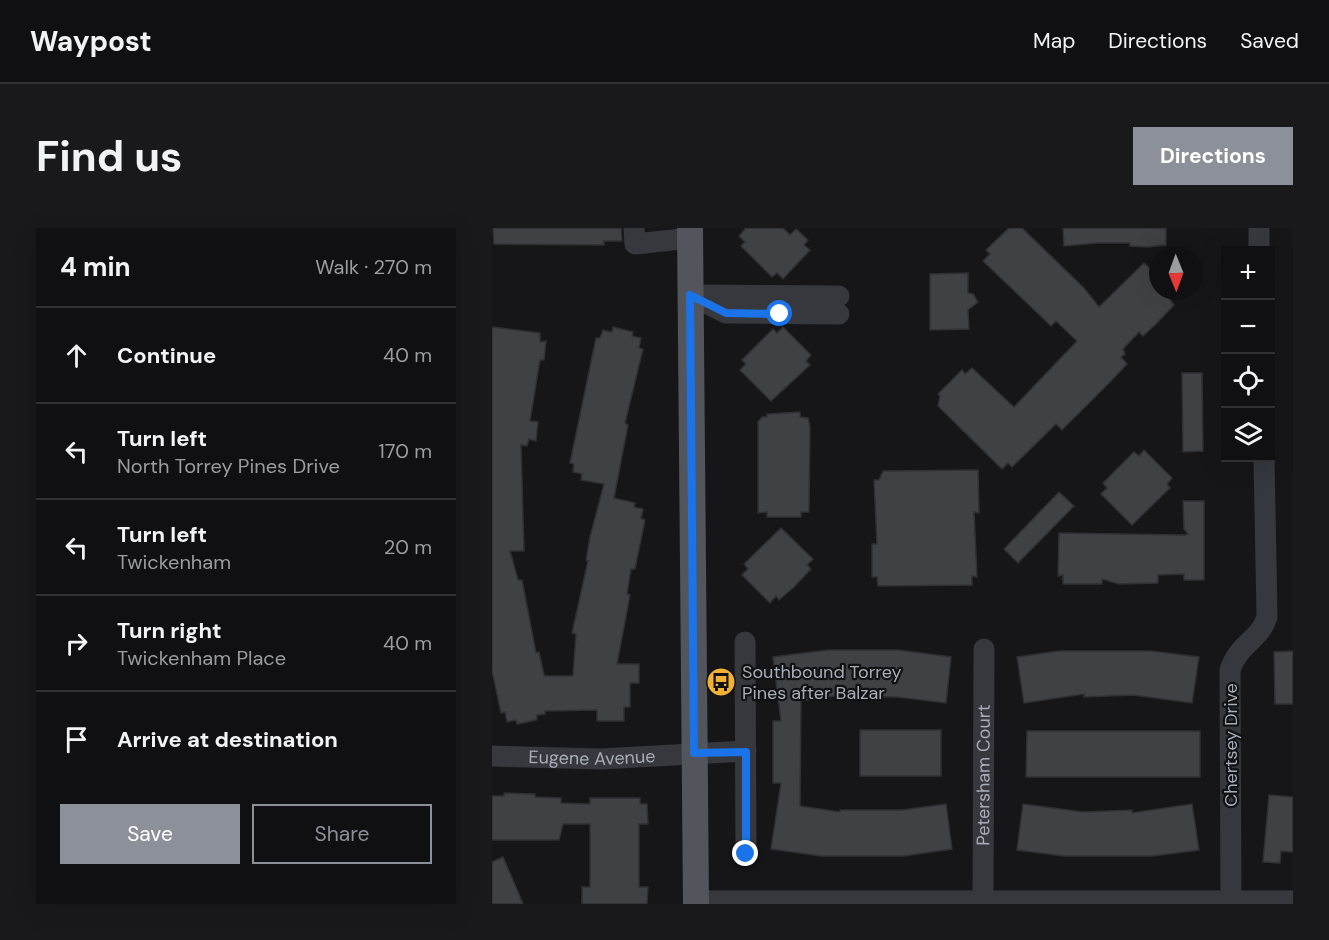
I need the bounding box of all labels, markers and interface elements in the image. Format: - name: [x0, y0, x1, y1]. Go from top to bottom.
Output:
- text: Waypost: [30, 23, 152, 60]
- text: Map: [1033, 27, 1075, 55]
- text: Directions: [1108, 27, 1207, 55]
- text: Saved: [1240, 27, 1299, 55]
- button: Directions: [1133, 127, 1293, 185]
- text: Find us: [36, 129, 182, 184]
- north arrow: [1149, 246, 1203, 300]
- map controls: [1221, 246, 1275, 462]
- button: +: [1221, 246, 1275, 300]
- text: 4 min: [60, 250, 131, 284]
- text: Walk · 270 m: [315, 254, 432, 280]
- route start: [766, 300, 792, 326]
- button: −: [1221, 300, 1275, 354]
- icon: ahead: [60, 339, 93, 372]
- text: Continue: [117, 341, 216, 370]
- text: 40 m: [383, 342, 432, 368]
- button: locate: [1221, 354, 1275, 408]
- button: layers: [1221, 408, 1275, 462]
- text: Turn left: [117, 424, 207, 453]
- icon: left: [60, 435, 93, 468]
- text: 170 m: [379, 438, 432, 464]
- text: North Torrey Pines Drive: [117, 453, 340, 479]
- text: Turn left: [117, 520, 207, 549]
- icon: left: [60, 531, 93, 564]
- text: 20 m: [384, 534, 432, 560]
- text: Twickenham: [117, 549, 231, 575]
- text: Turn right: [117, 616, 222, 645]
- icon: right: [60, 627, 93, 660]
- text: 40 m: [383, 630, 432, 656]
- text: Twickenham Place: [117, 645, 286, 671]
- place label: Southbound Torrey Pines after Balzar: [742, 660, 902, 705]
- bus stop icon: Southbound Torrey Pines after Balzar: [705, 666, 737, 698]
- street label: Chertsey Drive: [1219, 683, 1243, 807]
- street label: Petersham Court: [971, 704, 996, 846]
- icon: arrive: [60, 723, 93, 756]
- text: Arrive at destination: [117, 725, 338, 754]
- street label: Eugene Avenue: [528, 744, 656, 771]
- button: Save: [60, 804, 240, 864]
- button: Share: [252, 804, 432, 864]
- route end: [732, 840, 758, 866]

